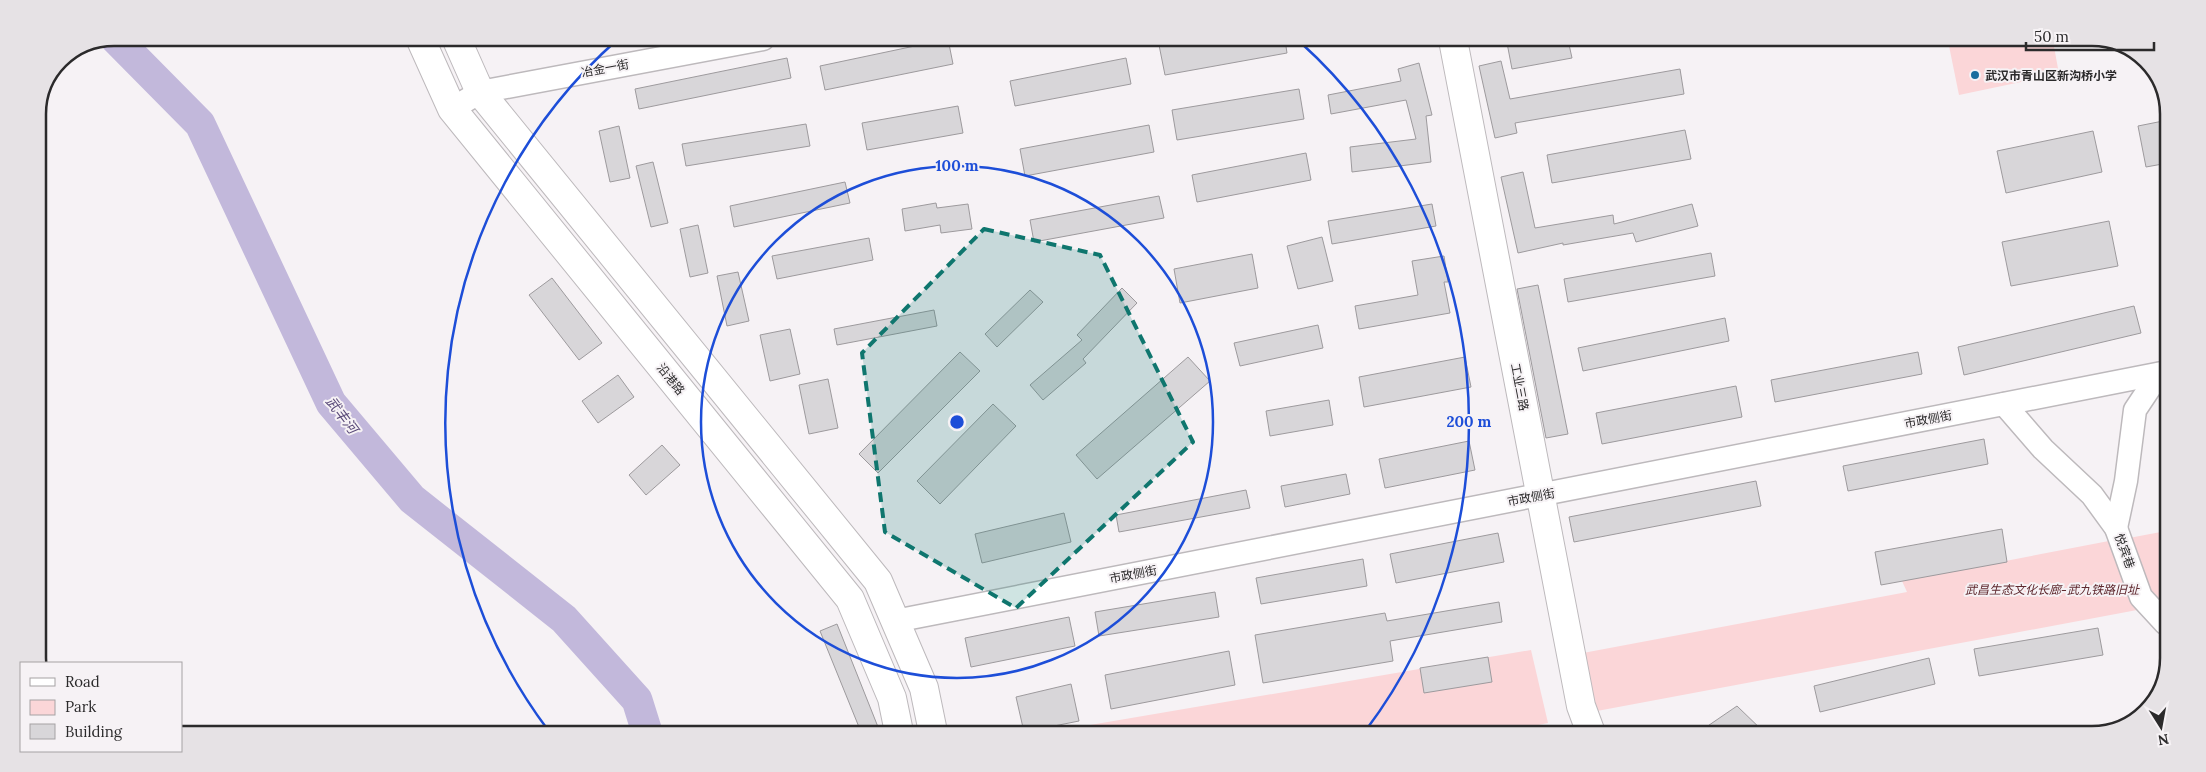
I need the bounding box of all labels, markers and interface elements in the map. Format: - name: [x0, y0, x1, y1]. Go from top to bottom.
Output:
- scale bar: [2026, 20, 2154, 52]
- text: 50 m: [2034, 27, 2069, 46]
- street label: 冶金一街: [580, 56, 630, 80]
- place label: 武汉市青山区新沟桥小学: [1985, 68, 2117, 83]
- marker: 武汉市青山区新沟桥小学: [1969, 69, 1981, 81]
- text: 100 m: [936, 156, 979, 175]
- street label: 沿港路: [654, 360, 688, 398]
- street label: 工业三路: [1508, 362, 1532, 412]
- water label: 武丰河: [322, 393, 364, 440]
- street label: 市政侧街: [1903, 407, 1953, 431]
- text: 200 m: [1447, 412, 1492, 431]
- centre of rings: [948, 413, 966, 431]
- street label: 市政侧街: [1506, 485, 1556, 509]
- street label: 悦宾巷: [2112, 532, 2138, 570]
- street label: 市政侧街: [1108, 562, 1158, 586]
- park label: 武昌生态文化长廊-武九铁路旧址: [1965, 582, 2140, 597]
- legend: [20, 662, 182, 752]
- text: Road: [65, 672, 100, 691]
- text: Park: [65, 697, 96, 716]
- north arrow: [2136, 702, 2186, 752]
- text: Building: [65, 722, 123, 741]
- text: N: [2156, 730, 2171, 750]

